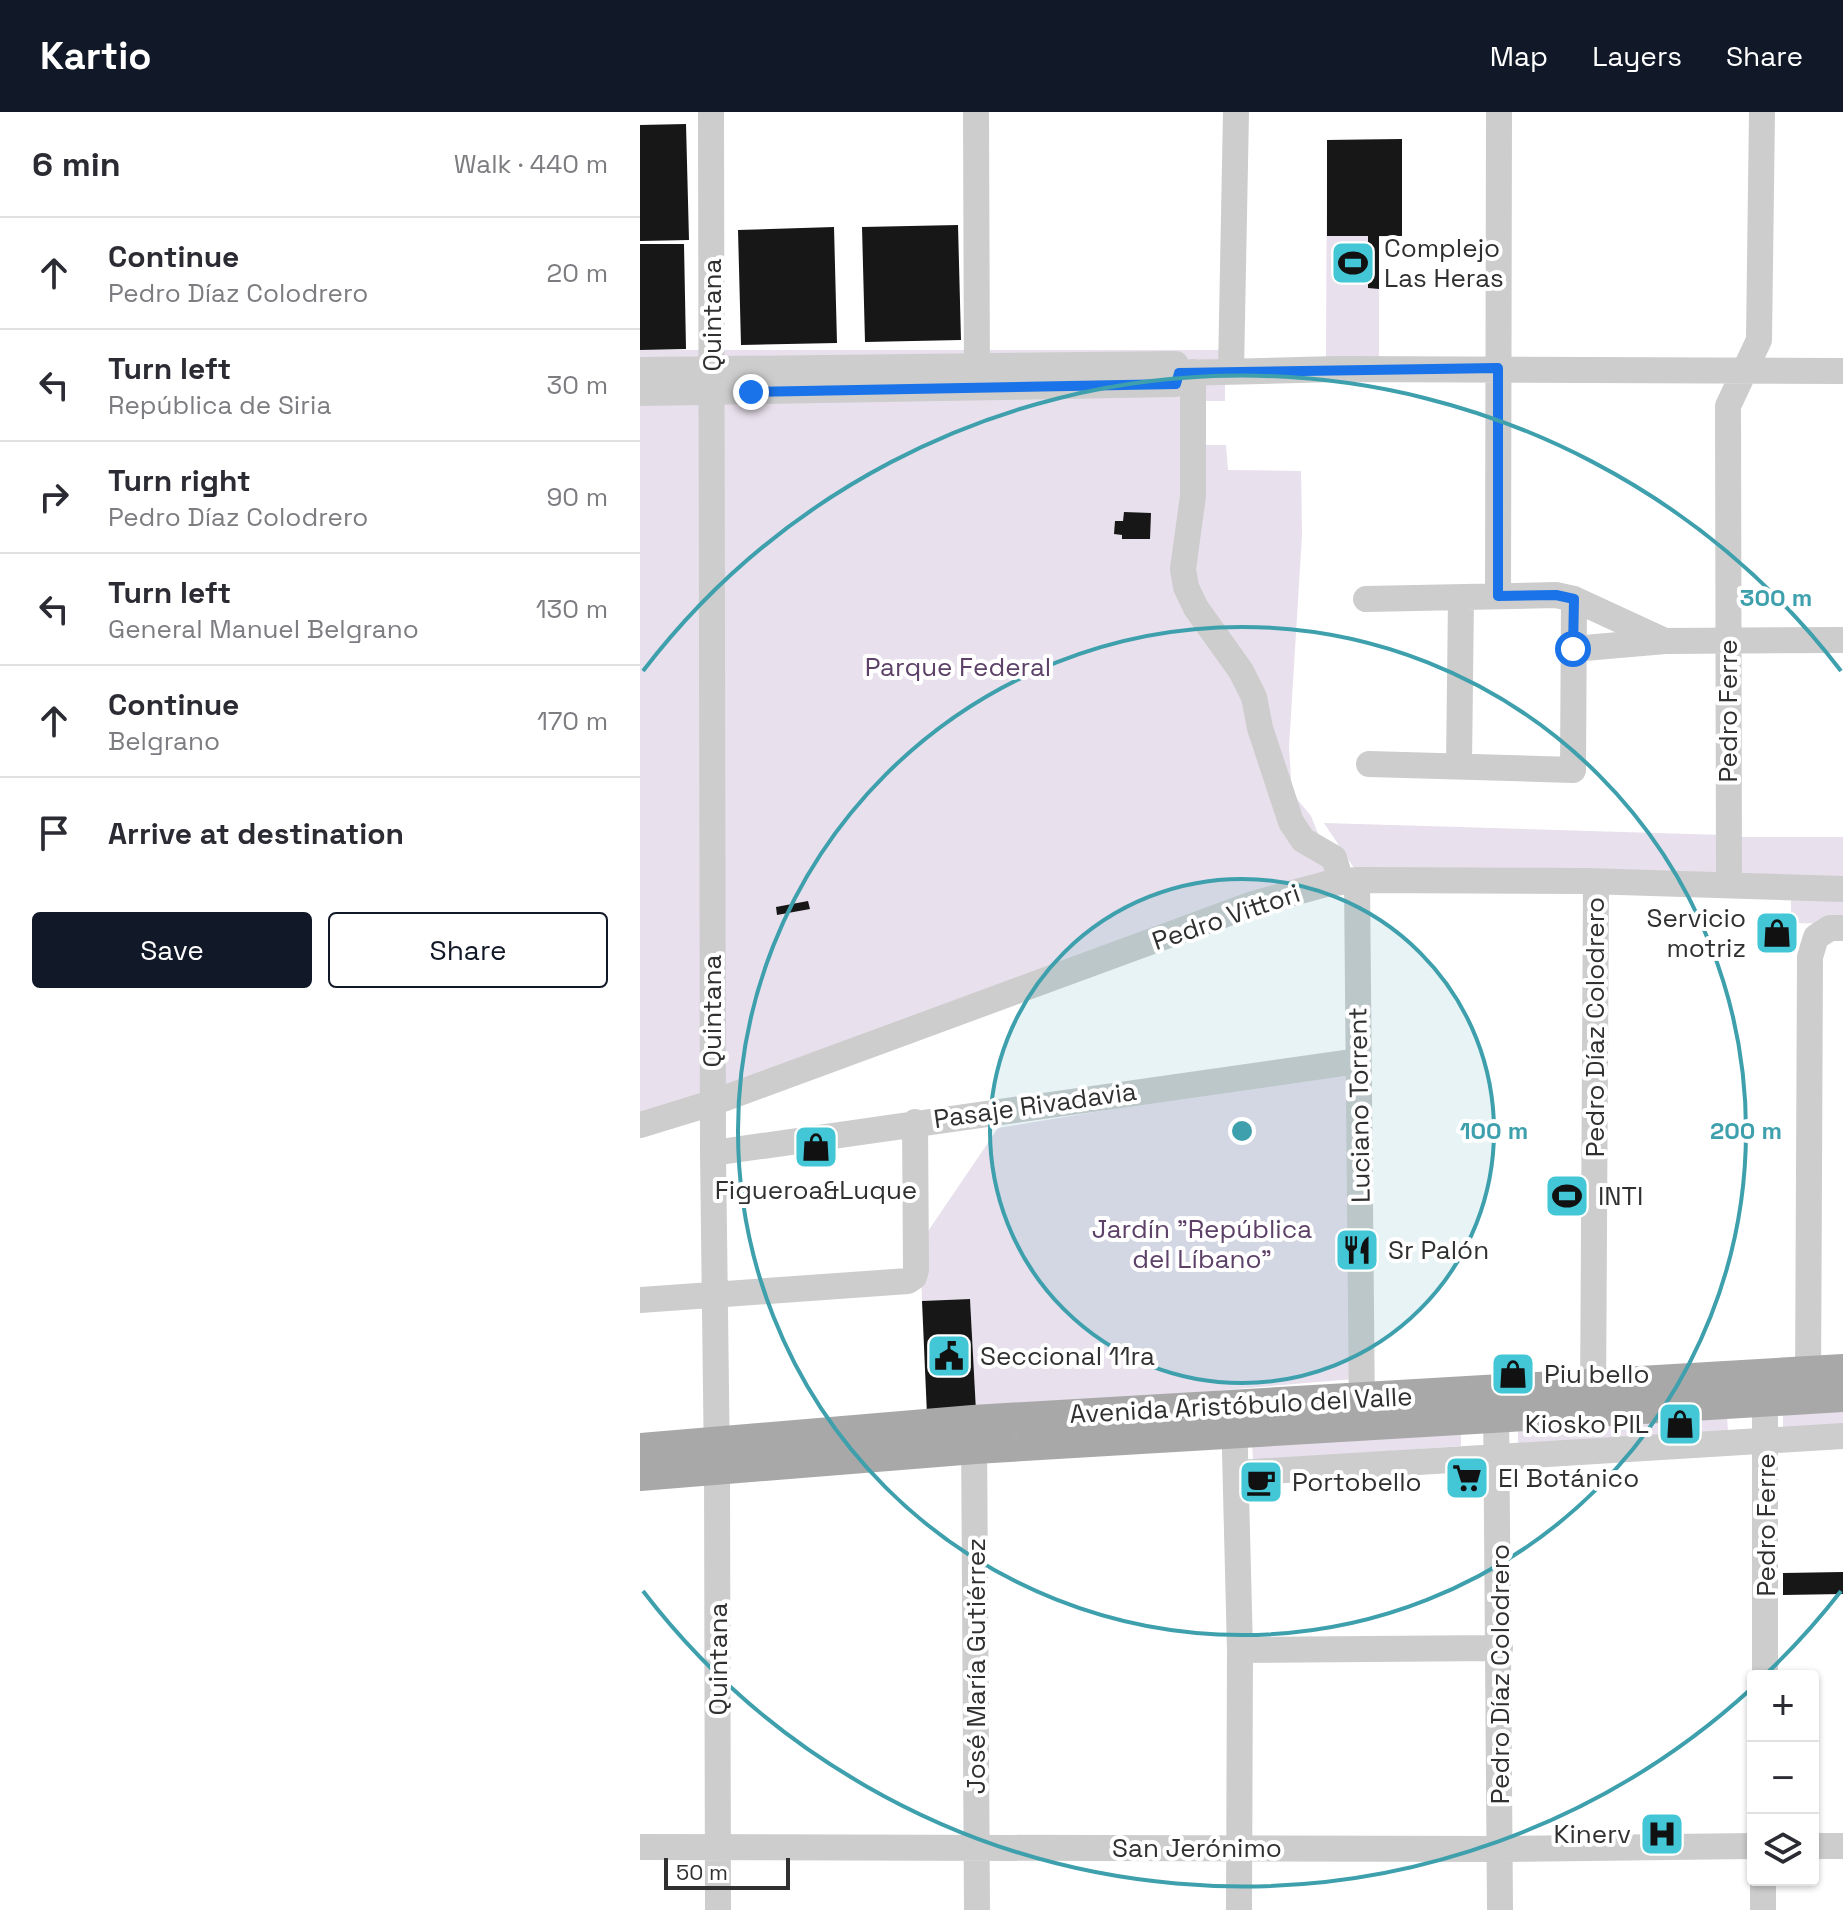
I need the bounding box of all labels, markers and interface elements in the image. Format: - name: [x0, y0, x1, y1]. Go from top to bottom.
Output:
- text: Kartio: [40, 32, 152, 80]
- text: Map: [1490, 38, 1548, 74]
- text: Layers: [1592, 38, 1682, 74]
- text: Share: [1726, 38, 1803, 74]
- text: 6 min: [32, 143, 121, 186]
- text: Walk · 440 m: [454, 147, 608, 181]
- place label: Complejo Las Heras: [1384, 231, 1504, 295]
- text: Continue: [108, 237, 239, 276]
- sports icon: Complejo Las Heras: [1329, 239, 1377, 287]
- icon: ahead: [32, 251, 76, 295]
- text: 20 m: [547, 256, 608, 290]
- street label: Quintana: [695, 258, 729, 371]
- text: Pedro Díaz Colodrero: [108, 276, 368, 310]
- text: Turn left: [108, 349, 231, 388]
- icon: left: [32, 363, 76, 407]
- text: 30 m: [547, 368, 608, 402]
- route end: [733, 374, 769, 410]
- text: República de Siria: [108, 388, 331, 422]
- text: Turn right: [108, 461, 251, 500]
- icon: right: [32, 475, 76, 519]
- text: 90 m: [546, 480, 608, 514]
- text: Pedro Díaz Colodrero: [108, 500, 368, 534]
- text: Turn left: [108, 573, 231, 612]
- text: 300 m: [1740, 582, 1812, 613]
- icon: left: [32, 587, 76, 631]
- text: 130 m: [536, 592, 608, 626]
- text: General Manuel Belgrano: [108, 612, 419, 646]
- route start: [1555, 631, 1591, 667]
- street label: Pedro Ferre: [1711, 639, 1745, 783]
- park label: Parque Federal: [865, 650, 1051, 684]
- text: Continue: [108, 685, 239, 724]
- icon: ahead: [32, 699, 76, 743]
- text: 170 m: [537, 704, 608, 738]
- text: Belgrano: [108, 724, 220, 758]
- icon: arrive: [32, 811, 76, 855]
- text: Arrive at destination: [108, 814, 404, 853]
- street label: Pedro Vittori: [1148, 876, 1304, 958]
- street label: Pedro Díaz Colodrero: [1578, 897, 1612, 1157]
- place label: Servicio motriz: [1646, 901, 1746, 965]
- shop icon: Servicio motriz: [1753, 909, 1801, 957]
- button: Save: [32, 912, 312, 988]
- button: Share: [328, 912, 608, 988]
- street label: Quintana: [695, 954, 729, 1067]
- street label: Luciano Torrent: [1340, 1007, 1378, 1203]
- street label: Pasaje Rivadavia: [931, 1074, 1139, 1136]
- text: 100 m: [1460, 1115, 1528, 1146]
- text: 200 m: [1710, 1115, 1782, 1146]
- centre of rings: [1228, 1117, 1256, 1145]
- shop icon: Figueroa&Luque: [792, 1123, 840, 1171]
- sports icon: INTI: [1543, 1172, 1591, 1220]
- place label: Figueroa&Luque: [715, 1173, 917, 1207]
- place label: INTI: [1598, 1179, 1643, 1213]
- park label: Jardín "República del Líbano": [1092, 1212, 1312, 1276]
- restaurant icon: Sr Palón: [1333, 1226, 1381, 1274]
- place label: Sr Palón: [1388, 1233, 1489, 1267]
- public building icon: Seccional 11ra: [925, 1332, 973, 1380]
- place label: Seccional 11ra: [980, 1339, 1155, 1373]
- shop icon: Piu bello: [1489, 1350, 1537, 1398]
- place label: Piu bello: [1544, 1357, 1650, 1391]
- street label: Avenida Aristóbulo del Valle: [1069, 1379, 1413, 1431]
- shop icon: Kiosko PIL: [1656, 1400, 1704, 1448]
- place label: Kiosko PIL: [1525, 1407, 1649, 1441]
- street label: Pedro Ferre: [1749, 1453, 1783, 1597]
- supermarket icon: El Botánico: [1443, 1454, 1491, 1502]
- cafe icon: Portobello: [1237, 1458, 1285, 1506]
- place label: El Botánico: [1498, 1461, 1639, 1495]
- place label: Portobello: [1292, 1465, 1422, 1499]
- street label: José María Gutiérrez: [959, 1538, 993, 1794]
- street label: Pedro Díaz Colodrero: [1483, 1544, 1517, 1804]
- street label: Quintana: [701, 1602, 735, 1715]
- map controls: [1747, 1670, 1819, 1886]
- button: +: [1747, 1670, 1819, 1742]
- button: −: [1747, 1742, 1819, 1814]
- hospital icon: Kinerv: [1638, 1810, 1686, 1858]
- button: layers: [1747, 1814, 1819, 1886]
- place label: Kinerv: [1554, 1817, 1631, 1851]
- street label: San Jerónimo: [1112, 1831, 1282, 1865]
- scale bar: [664, 1854, 790, 1890]
- text: 50 m: [676, 1858, 728, 1886]

